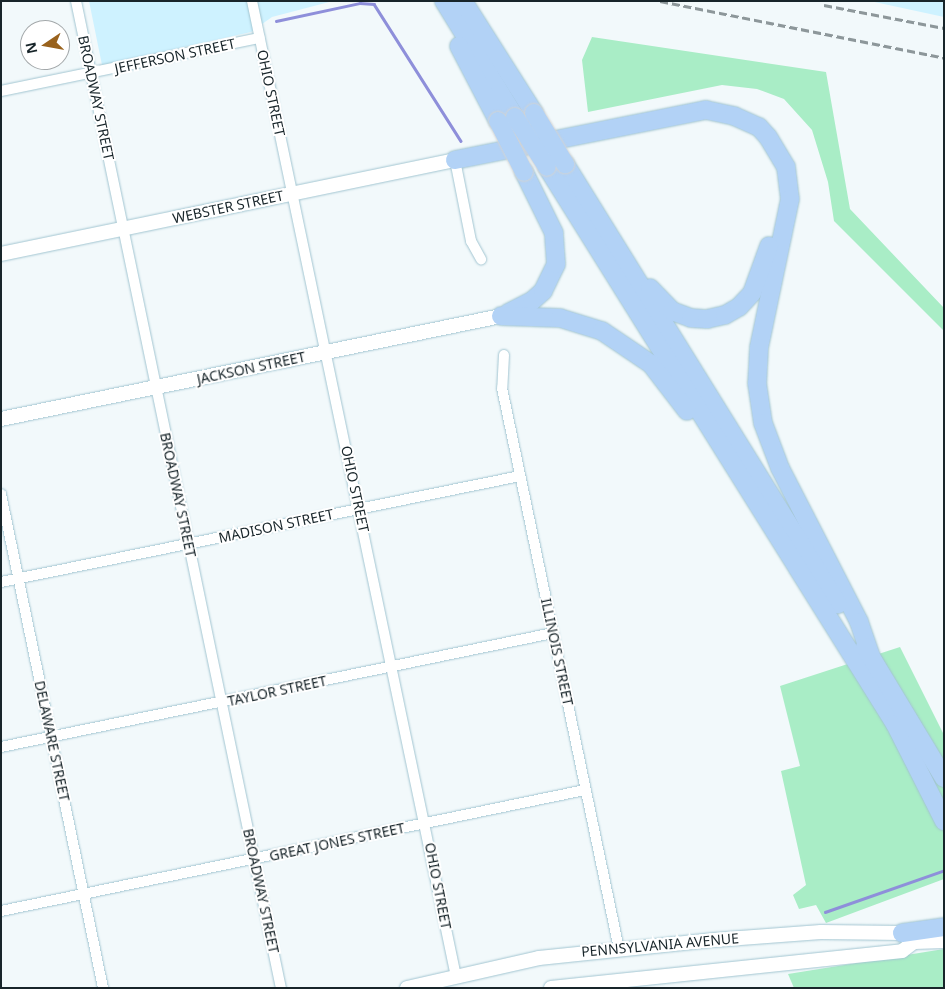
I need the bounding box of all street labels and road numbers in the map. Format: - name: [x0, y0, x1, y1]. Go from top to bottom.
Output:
- street label: BROADWAY STREET: [75, 34, 117, 162]
- street label: JEFFERSON STREET: [113, 35, 237, 77]
- street label: OHIO STREET: [254, 48, 288, 138]
- street label: WEBSTER STREET: [171, 187, 285, 227]
- street label: JACKSON STREET: [195, 348, 307, 388]
- street label: BROADWAY STREET: [157, 431, 199, 559]
- street label: OHIO STREET: [338, 444, 372, 534]
- street label: MADISON STREET: [217, 506, 335, 546]
- street label: ILLINOIS STREET: [537, 597, 577, 707]
- street label: TAYLOR STREET: [226, 672, 328, 710]
- street label: DELAWARE STREET: [31, 679, 73, 803]
- street label: GREAT JONES STREET: [268, 819, 406, 865]
- street label: BROADWAY STREET: [240, 827, 282, 955]
- street label: OHIO STREET: [421, 841, 455, 931]
- street label: PENNSYLVANIA AVENUE: [580, 930, 740, 960]

